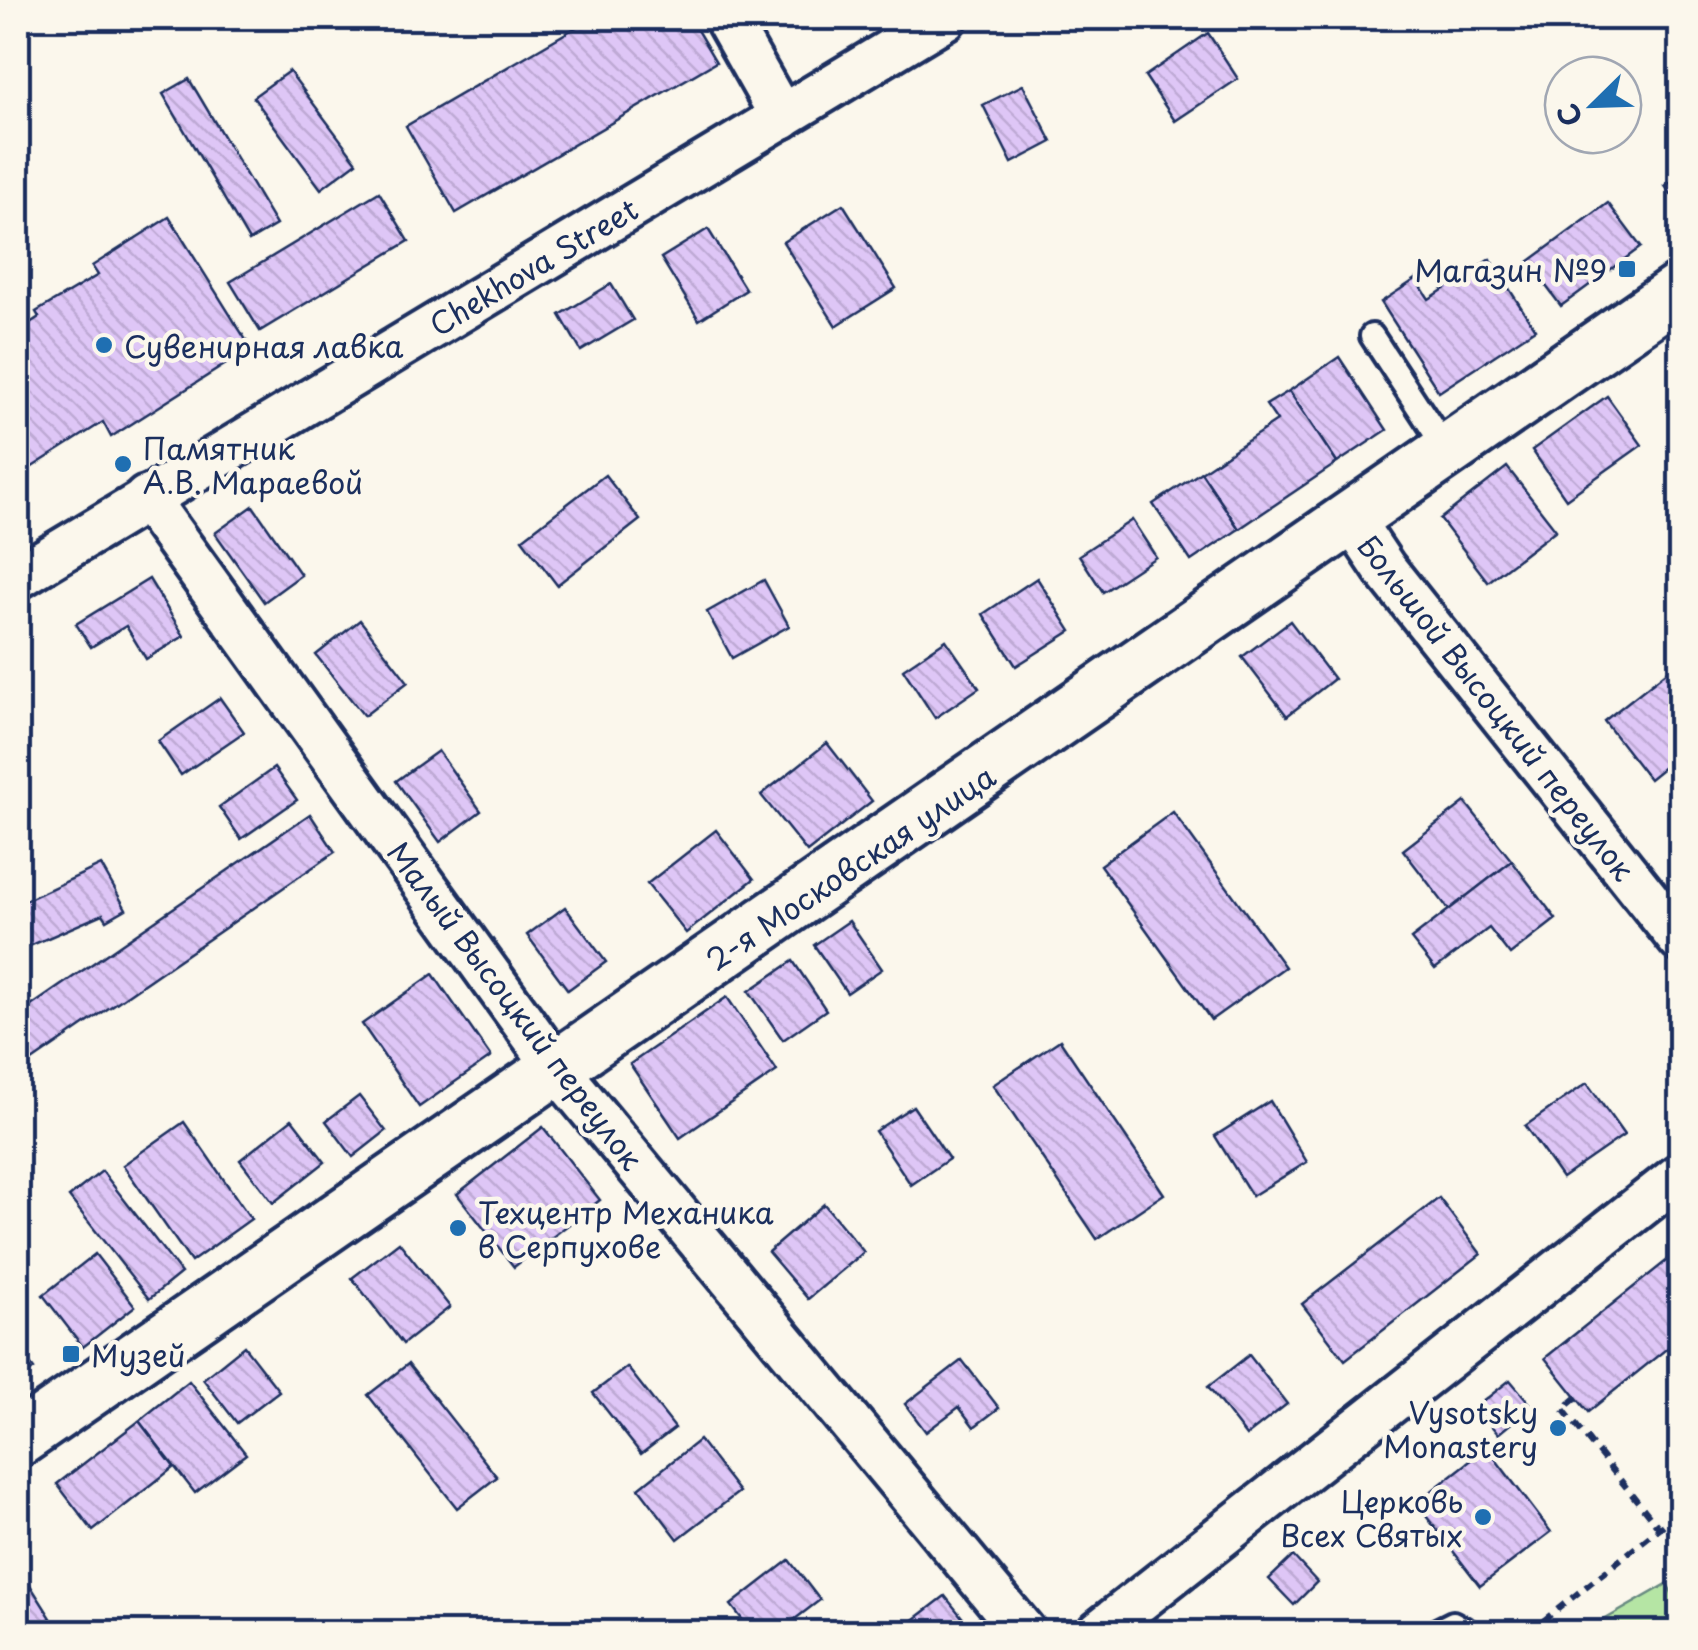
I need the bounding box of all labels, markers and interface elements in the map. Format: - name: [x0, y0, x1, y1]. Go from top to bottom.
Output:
- north arrow: [1543, 55, 1643, 155]
- text: С: [1545, 97, 1593, 133]
- street label: Chekhova Street: [420, 186, 646, 346]
- place label: Магазин №9: [1414, 247, 1607, 292]
- marker: Магазин №9: [1616, 258, 1638, 280]
- place label: Сувенирная лавка: [124, 323, 404, 368]
- marker: Сувенирная лавка: [93, 334, 115, 356]
- place label: Памятник А.В. Мараевой: [143, 425, 363, 504]
- marker: Памятник А.В. Мараевой: [112, 453, 134, 475]
- street label: Большой Высоцкий переулок: [1348, 525, 1647, 890]
- street label: 2-я Московская улица: [696, 753, 1004, 981]
- street label: Малый Высоцкий переулок: [377, 831, 655, 1179]
- place label: Техцентр Механика в Серпухове: [478, 1189, 774, 1268]
- marker: Техцентр Механика в Серпухове: [447, 1217, 469, 1239]
- place label: Музей: [91, 1332, 186, 1377]
- marker: Музей: [60, 1343, 82, 1365]
- place label: Vysotsky Monastery: [1383, 1389, 1538, 1468]
- marker: Vysotsky Monastery: [1547, 1417, 1569, 1439]
- place label: Церковь Всех Святых: [1280, 1478, 1463, 1557]
- marker: Церковь Всех Святых: [1472, 1506, 1494, 1528]

